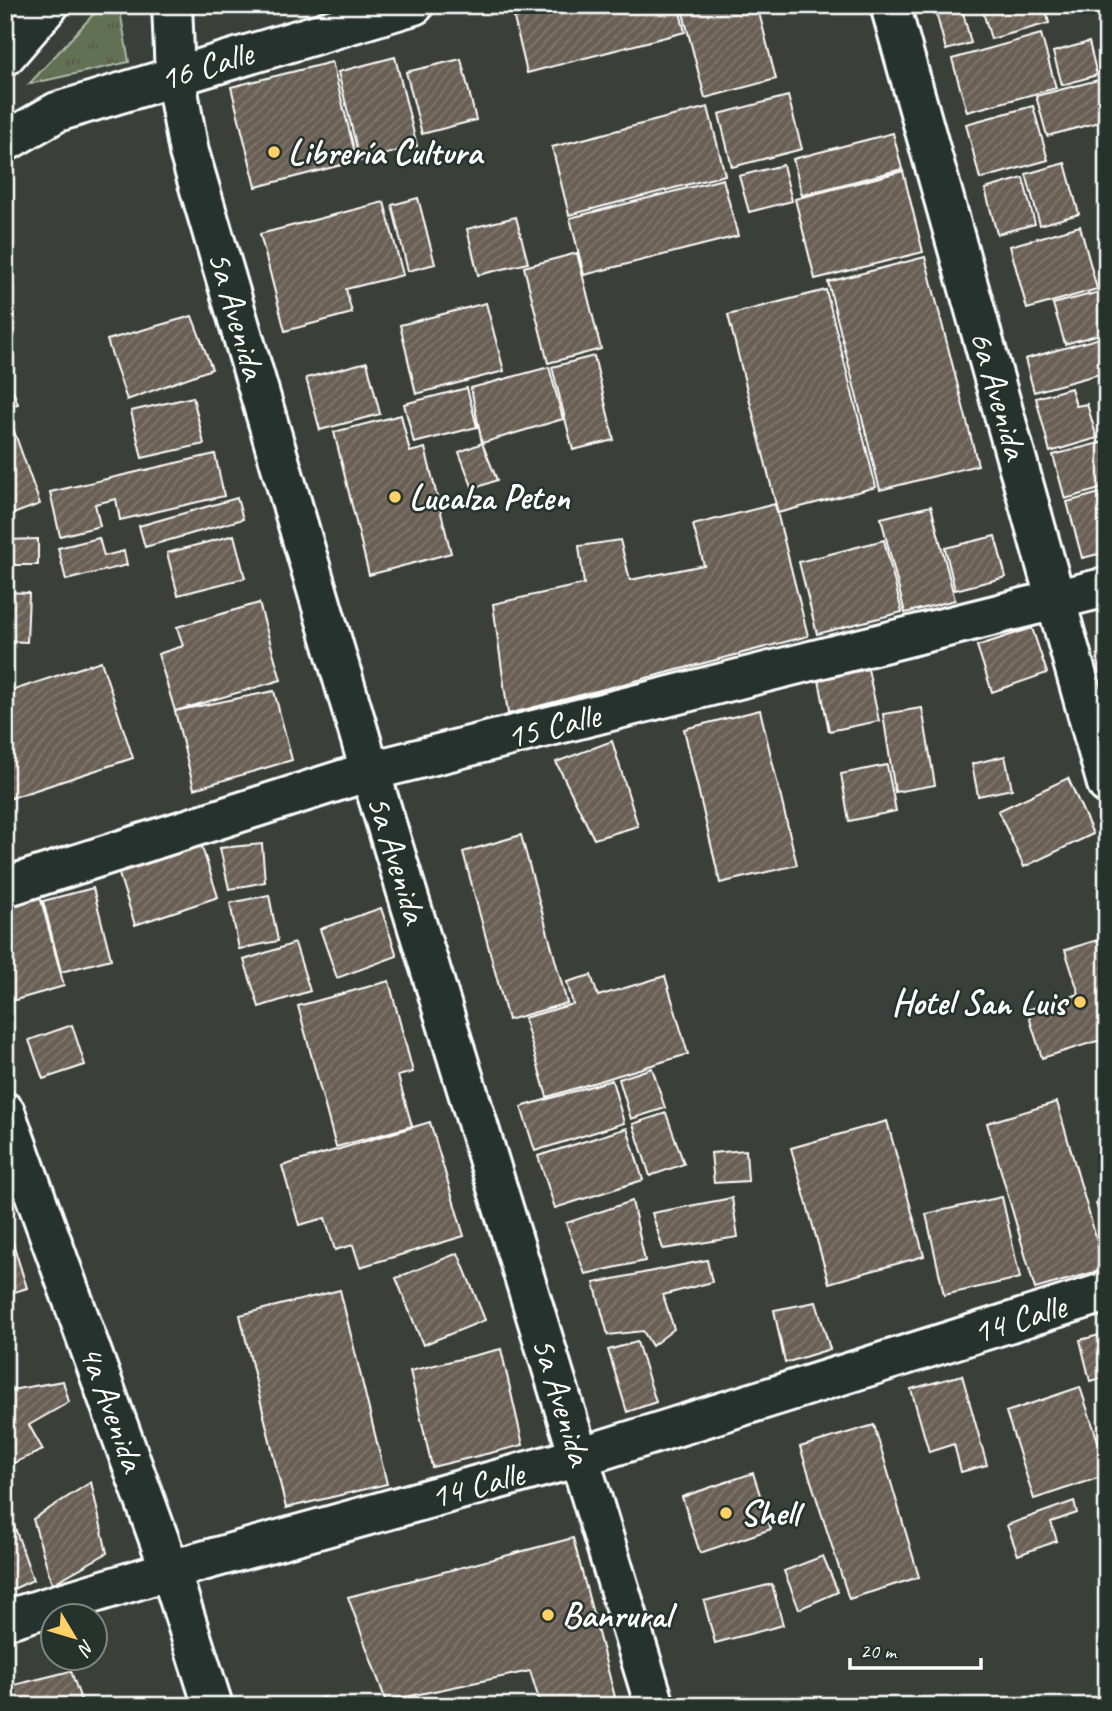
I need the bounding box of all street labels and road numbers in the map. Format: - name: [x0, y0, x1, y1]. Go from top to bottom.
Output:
- street label: 16 Calle: [154, 30, 261, 101]
- street label: 5a Avenida: [197, 246, 277, 387]
- street label: 6a Avenida: [959, 326, 1039, 467]
- street label: 15 Calle: [501, 692, 607, 759]
- street label: 5a Avenida: [356, 790, 438, 931]
- street label: 14 Calle: [967, 1283, 1074, 1354]
- street label: 5a Avenida: [521, 1332, 603, 1473]
- street label: 4a Avenida: [68, 1339, 157, 1480]
- street label: 14 Calle: [425, 1450, 531, 1519]

